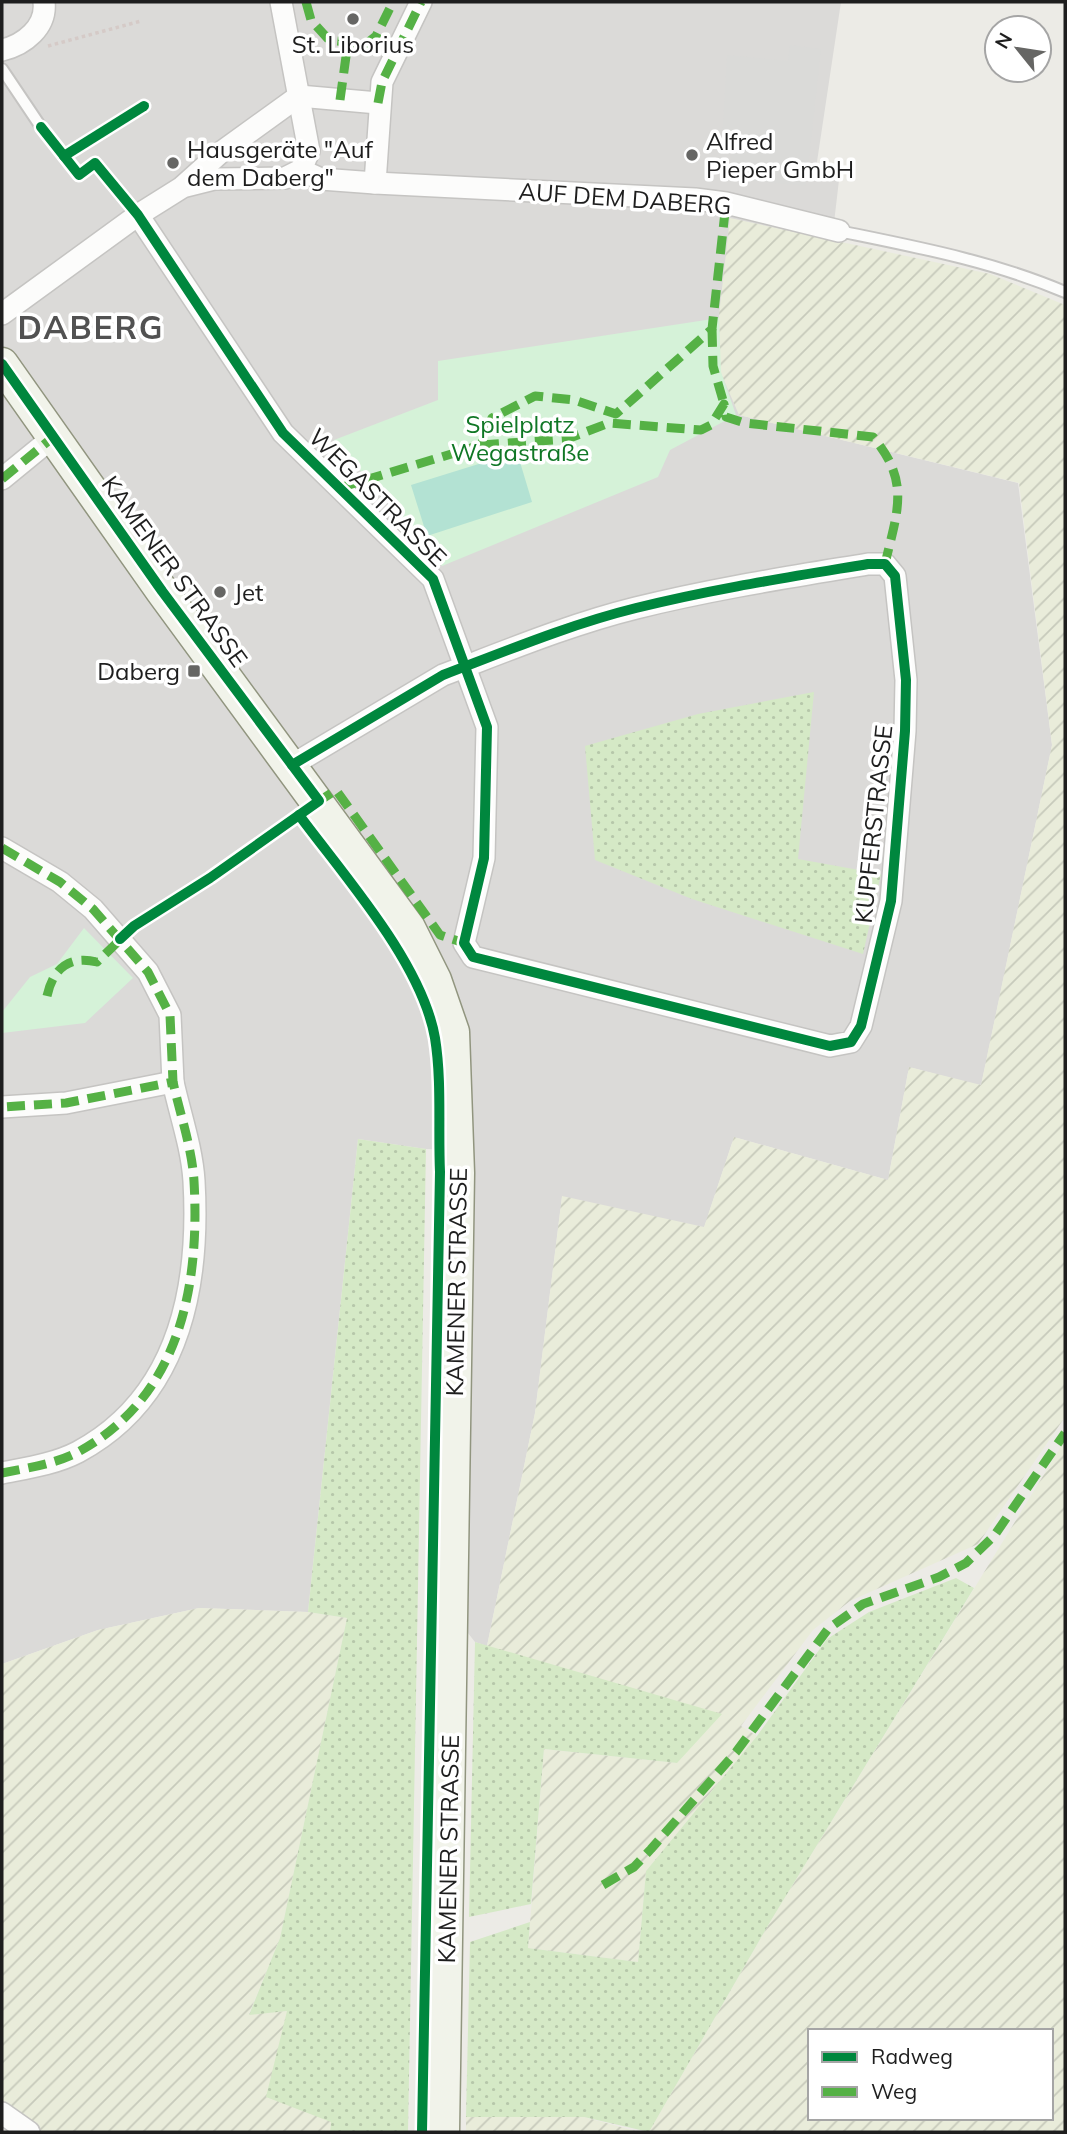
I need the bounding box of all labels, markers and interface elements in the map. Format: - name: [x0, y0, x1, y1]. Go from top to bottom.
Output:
- marker: St. Liborius: [345, 11, 361, 27]
- north arrow: [983, 14, 1053, 84]
- text: N: [989, 28, 1017, 53]
- place label: St. Liborius: [292, 29, 414, 59]
- place label: Alfred Pieper GmbH: [706, 126, 854, 184]
- place label: Hausgeräte "Auf dem Daberg": [187, 134, 374, 192]
- marker: Alfred Pieper GmbH: [684, 147, 700, 163]
- marker: Hausgeräte "Auf dem Daberg": [165, 155, 181, 171]
- street label: AUF DEM DABERG: [517, 176, 733, 220]
- district label: DABERG: [17, 307, 165, 347]
- park label: Spielplatz Wegastraße: [451, 409, 589, 467]
- street label: WEGASTRASSE: [303, 422, 453, 572]
- street label: KAMENER STRASSE: [96, 470, 254, 672]
- place label: Jet: [234, 577, 263, 607]
- marker: Jet: [212, 584, 228, 600]
- place label: Daberg: [97, 656, 180, 686]
- marker: Daberg: [186, 663, 202, 679]
- street label: KUPFERSTRASSE: [848, 723, 898, 925]
- street label: KAMENER STRASSE: [439, 1167, 473, 1397]
- street label: KAMENER STRASSE: [431, 1734, 465, 1964]
- legend: [808, 2029, 1053, 2120]
- text: Radweg: [871, 2043, 953, 2069]
- text: Weg: [871, 2078, 917, 2104]

